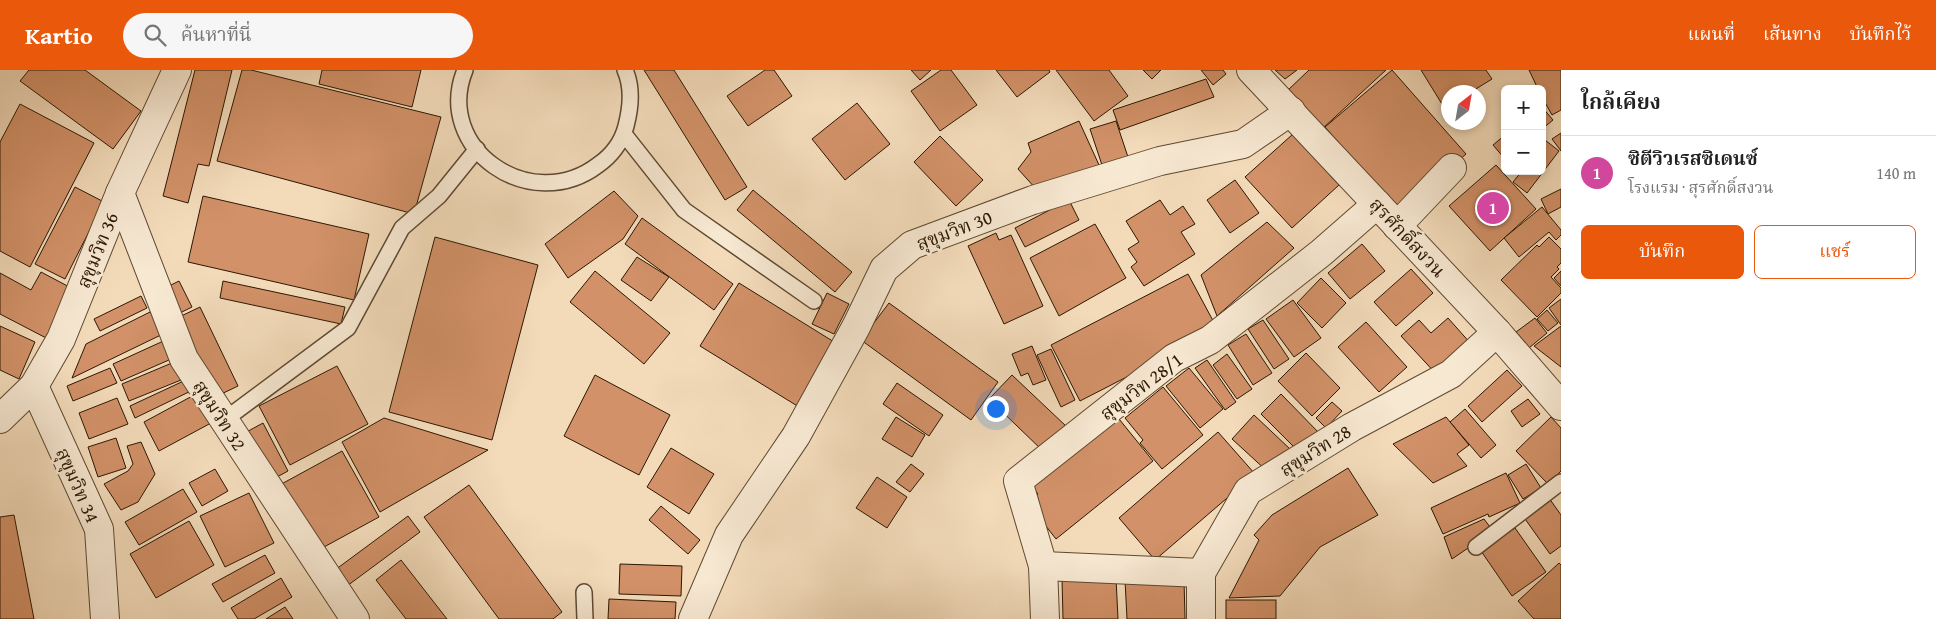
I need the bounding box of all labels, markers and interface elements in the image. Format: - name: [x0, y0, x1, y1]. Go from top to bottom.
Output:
- search box: [123, 13, 473, 58]
- text: Kartio: [25, 18, 93, 53]
- text: ค้นหาที่นี่: [181, 20, 252, 48]
- text: แผนที่: [1688, 20, 1735, 47]
- text: เส้นทาง: [1763, 20, 1822, 47]
- text: บันทึกไว้: [1850, 20, 1911, 47]
- icon: search: [141, 21, 169, 49]
- north arrow: [1441, 85, 1486, 130]
- map controls: [1501, 85, 1546, 175]
- button: +: [1501, 85, 1546, 130]
- text: ใกล้เคียง: [1581, 86, 1661, 117]
- button: −: [1501, 130, 1546, 175]
- text: ซิตีวิวเรสซิเดนซ์: [1628, 144, 1758, 172]
- text: 1: [1593, 161, 1601, 185]
- text: 140 m: [1876, 161, 1916, 185]
- text: โรงแรม · สุรศักดิ์สงวน: [1628, 175, 1773, 199]
- pin: 1: [1477, 189, 1509, 227]
- street label: สุรศักดิ์สงวน: [1363, 191, 1453, 283]
- street label: สุขุมวิท 30: [912, 203, 996, 257]
- street label: สุขุมวิท 36: [69, 208, 125, 292]
- button: บันทึก: [1581, 225, 1744, 279]
- button: แชร์: [1754, 225, 1916, 279]
- street label: สุขุมวิท 28/1: [1094, 345, 1188, 427]
- street label: สุขุมวิท 32: [187, 374, 253, 456]
- your location: [983, 396, 1009, 422]
- street label: สุขุมวิท 28: [1274, 417, 1356, 483]
- street label: สุขุมวิท 34: [49, 443, 107, 527]

